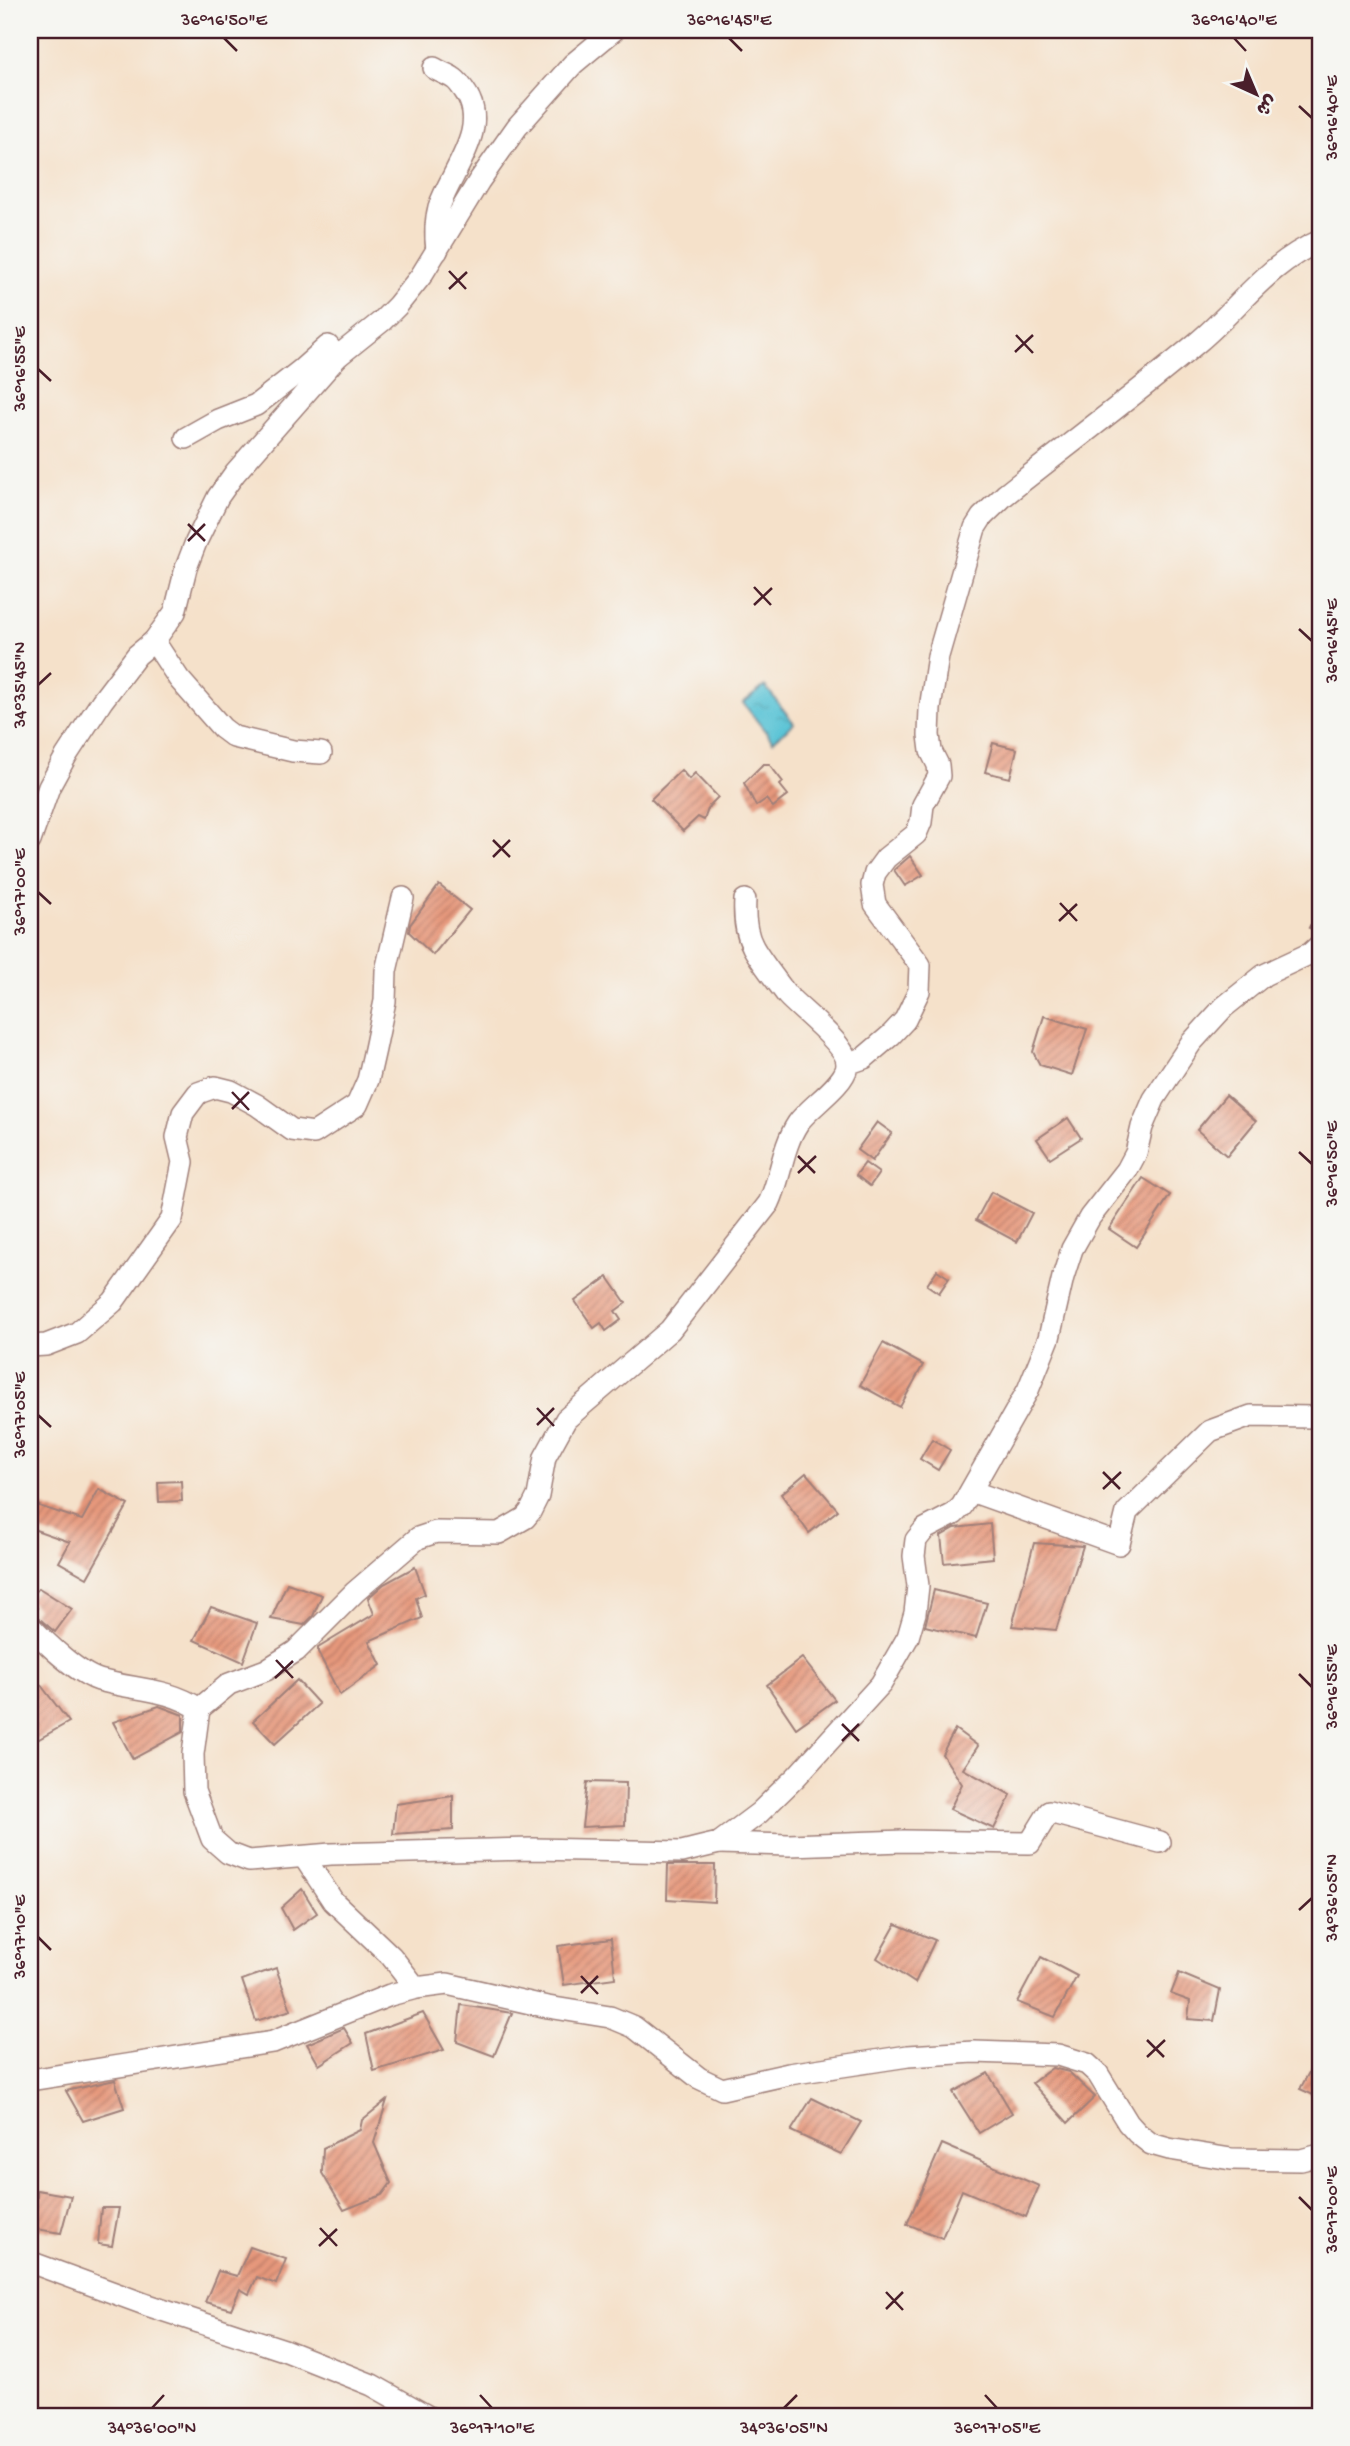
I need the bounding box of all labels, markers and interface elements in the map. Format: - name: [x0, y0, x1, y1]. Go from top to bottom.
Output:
- text: 36°16'50"E: [180, 11, 268, 32]
- text: 36°16'45"E: [686, 11, 772, 32]
- text: 36°16'40"E: [1191, 11, 1277, 32]
- north arrow: [1220, 60, 1290, 130]
- text: 36°16'40"E: [1323, 75, 1344, 161]
- text: ش: [1250, 88, 1281, 119]
- text: 36°16'55"E: [11, 326, 32, 413]
- text: 36°16'45"E: [1323, 598, 1344, 684]
- text: 34°35'45"N: [11, 642, 32, 729]
- text: 36°17'00"E: [11, 848, 32, 936]
- text: 36°16'50"E: [1323, 1120, 1344, 1208]
- text: 36°17'05"E: [11, 1371, 32, 1459]
- text: 36°16'55"E: [1323, 1644, 1344, 1731]
- text: 34°36'05"N: [1323, 1854, 1344, 1943]
- text: 36°17'10"E: [11, 1894, 32, 1980]
- text: 36°17'00"E: [1323, 2166, 1344, 2254]
- text: 34°36'00"N: [107, 2419, 196, 2440]
- text: 36°17'10"E: [449, 2419, 535, 2440]
- text: 34°36'05"N: [739, 2419, 828, 2440]
- text: 36°17'05"E: [953, 2419, 1041, 2440]

